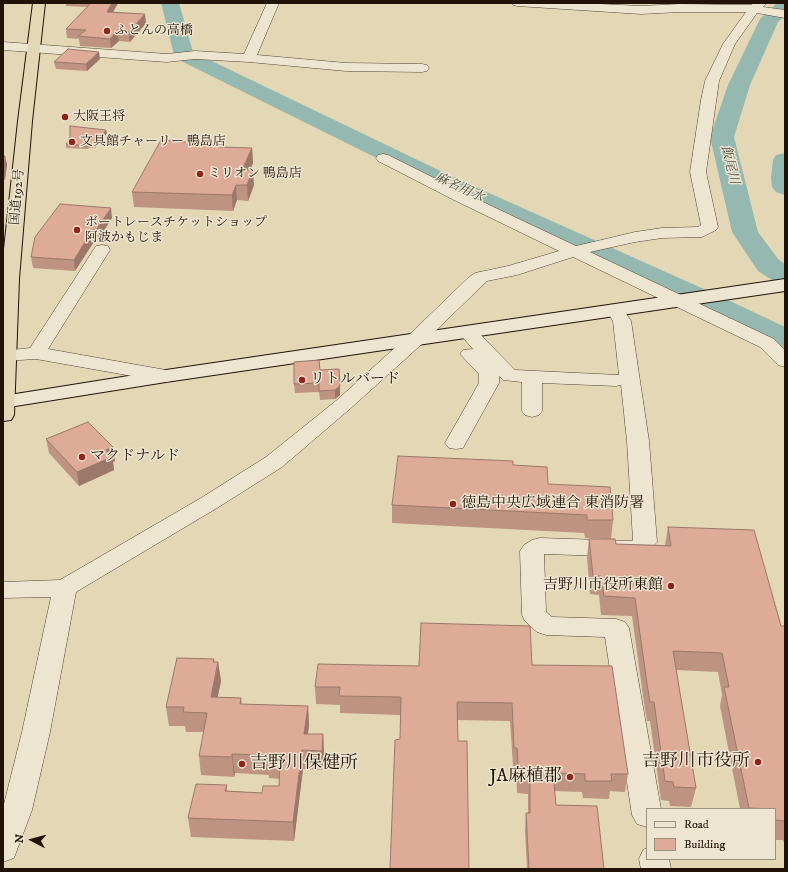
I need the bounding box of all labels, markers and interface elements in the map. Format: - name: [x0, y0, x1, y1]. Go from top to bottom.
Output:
- place label: ふとんの高橋: [115, 23, 193, 39]
- marker: ふとんの高橋: [102, 26, 112, 36]
- place label: 大阪王将: [73, 109, 125, 125]
- marker: 大阪王将: [60, 112, 70, 122]
- place label: 文具館チャーリー 鴨島店: [80, 134, 226, 150]
- marker: 文具館チャーリー 鴨島店: [67, 137, 77, 147]
- water label: 飯尾川: [717, 144, 741, 186]
- place label: ミリオン 鴨島店: [208, 166, 302, 182]
- street label: 国道192号: [8, 168, 28, 226]
- marker: ミリオン 鴨島店: [195, 169, 205, 179]
- water label: 麻名用水: [432, 170, 486, 206]
- place label: ボートレースチケットショップ 阿波かもじま: [85, 215, 267, 246]
- marker: ボートレースチケットショップ 阿波かもじま: [72, 225, 82, 235]
- place label: リトルバード: [310, 371, 400, 389]
- marker: リトルバード: [297, 375, 307, 385]
- place label: マクドナルド: [90, 448, 180, 466]
- marker: マクドナルド: [77, 452, 87, 462]
- place label: 徳島中央広域連合 東消防署: [461, 495, 644, 513]
- marker: 徳島中央広域連合 東消防署: [448, 499, 458, 509]
- place label: 吉野川市役所東館: [543, 577, 663, 595]
- marker: 吉野川市役所東館: [666, 581, 676, 591]
- place label: 吉野川市役所: [642, 751, 750, 773]
- place label: 吉野川保健所: [250, 753, 358, 775]
- marker: 吉野川市役所: [753, 757, 763, 767]
- marker: 吉野川保健所: [237, 759, 247, 769]
- place label: JA麻植郡: [490, 766, 562, 788]
- marker: JA麻植郡: [565, 772, 575, 782]
- legend: [646, 808, 776, 860]
- text: Road: [684, 817, 709, 832]
- north arrow: [12, 820, 52, 860]
- text: N: [13, 834, 27, 844]
- text: Building: [684, 837, 725, 852]

